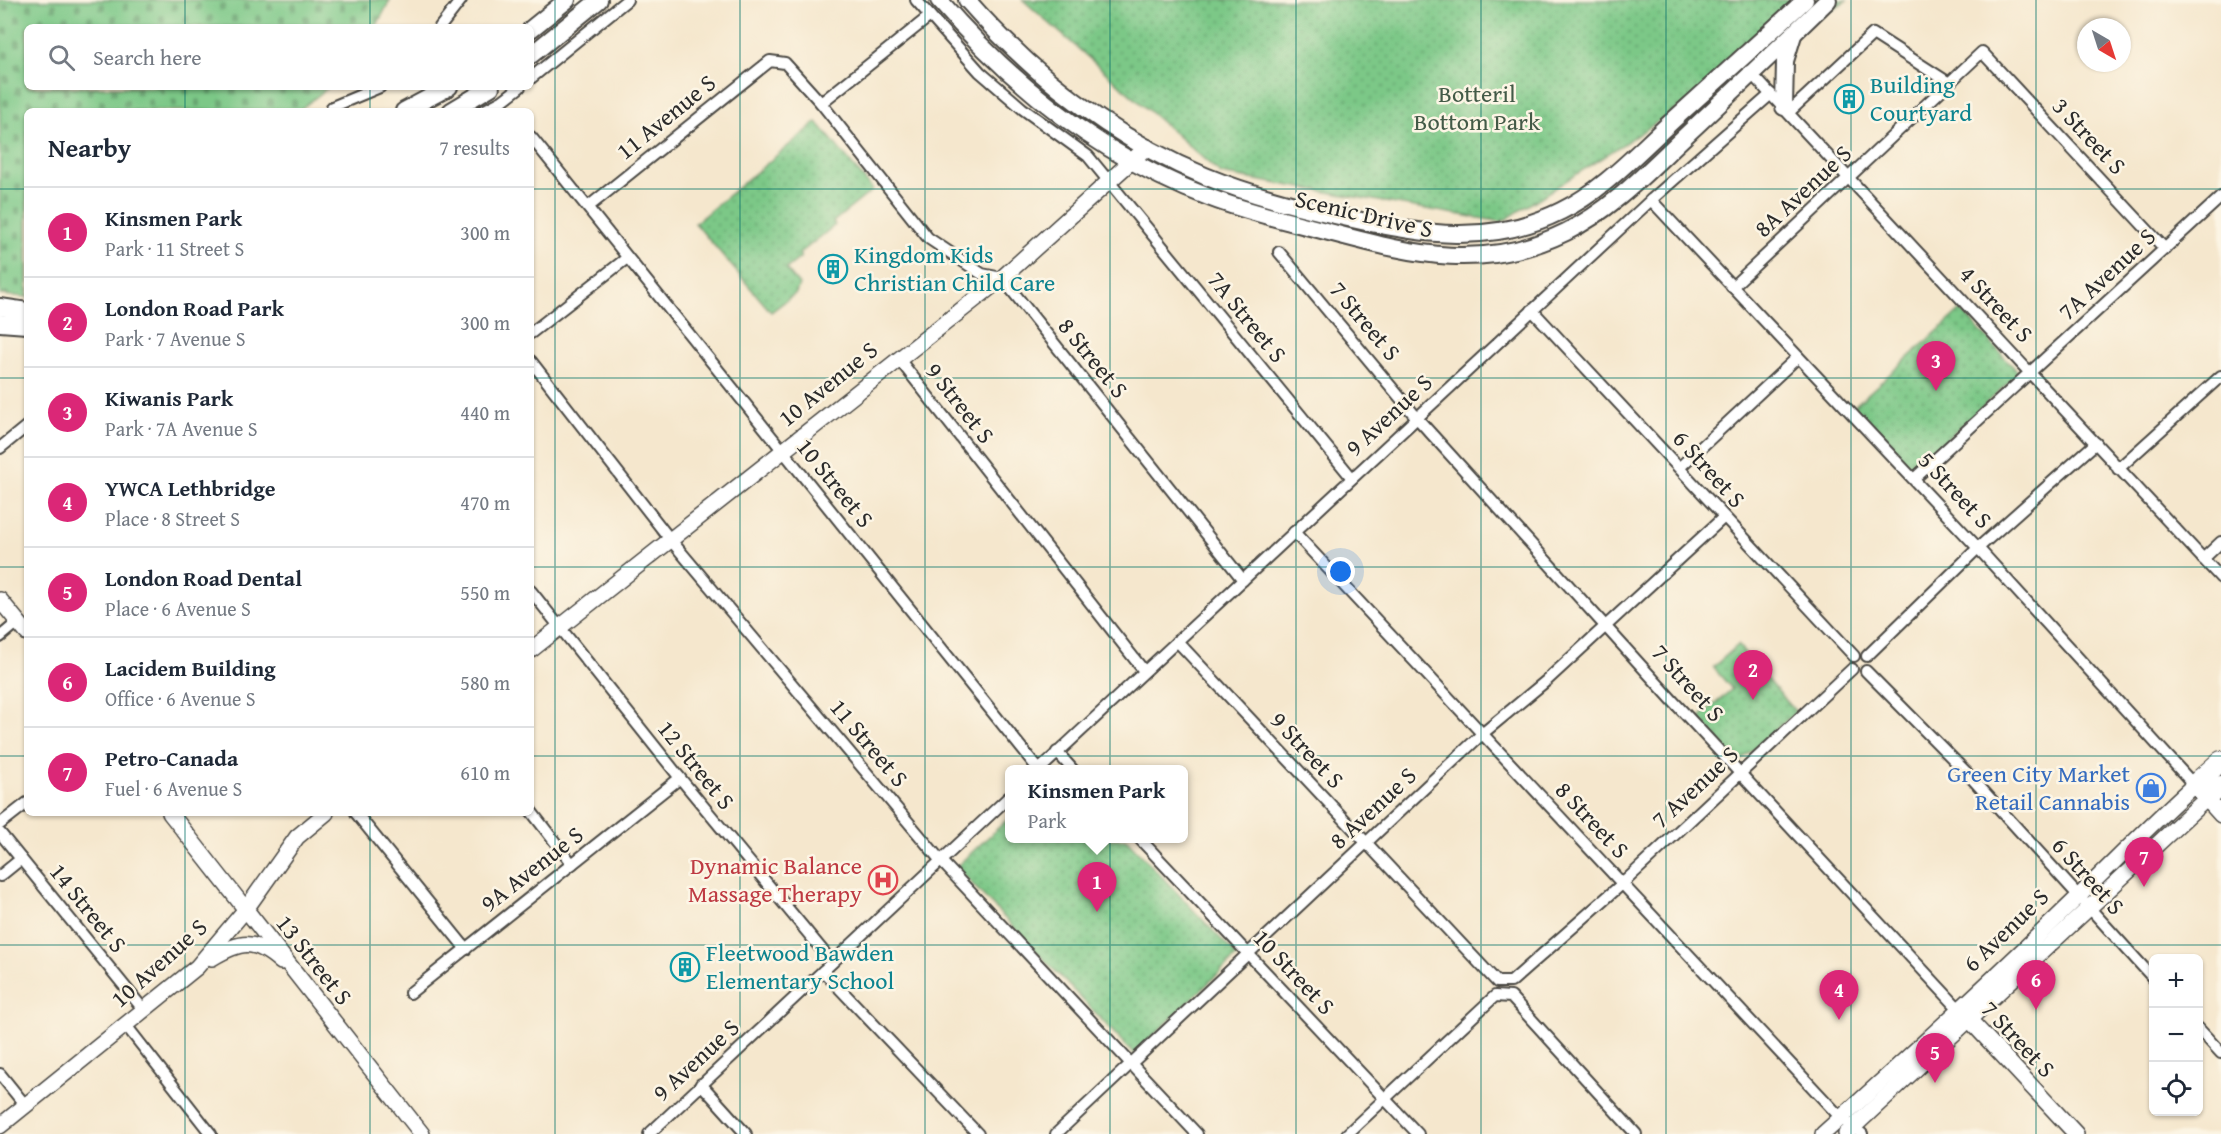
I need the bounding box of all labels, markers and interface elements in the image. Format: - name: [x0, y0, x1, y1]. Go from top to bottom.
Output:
- north arrow: [2077, 18, 2131, 72]
- search box: [24, 24, 534, 90]
- icon: search: [45, 41, 78, 74]
- text: Search here: [93, 41, 202, 73]
- street label: 11 Avenue S: [608, 66, 723, 168]
- place label: Building Courtyard: [1870, 67, 1972, 130]
- park label: Botteril Bottom Park: [1414, 76, 1541, 139]
- building icon: Building Courtyard: [1833, 83, 1865, 115]
- street label: 3 Street S: [2044, 89, 2134, 182]
- text: Nearby: [48, 128, 131, 167]
- text: 7 results: [439, 133, 510, 162]
- street label: 8A Avenue S: [1746, 136, 1859, 245]
- street label: Scenic Drive S: [1292, 181, 1437, 246]
- text: Kinsmen Park: [105, 202, 242, 234]
- text: 1: [62, 218, 73, 247]
- text: 300 m: [460, 218, 510, 247]
- street label: 7A Avenue S: [2050, 219, 2163, 328]
- text: Park · 11 Street S: [105, 234, 244, 263]
- place label: Kingdom Kids Christian Child Care: [854, 237, 1055, 300]
- building icon: Kingdom Kids Christian Child Care: [817, 253, 849, 285]
- street label: 4 Street S: [1951, 257, 2041, 350]
- street label: 7A Street S: [1199, 263, 1295, 370]
- street label: 7 Street S: [1322, 273, 1409, 368]
- text: London Road Park: [105, 292, 284, 324]
- text: 2: [62, 308, 73, 337]
- text: 300 m: [460, 308, 510, 337]
- street label: 8 Street S: [1050, 310, 1137, 405]
- text: Park · 7 Avenue S: [105, 324, 245, 353]
- street label: 10 Avenue S: [770, 333, 885, 435]
- pin: 3: [1916, 342, 1956, 391]
- street label: 9 Street S: [917, 355, 1003, 451]
- street label: 9 Avenue S: [1337, 365, 1440, 464]
- text: Kiwanis Park: [105, 382, 233, 414]
- text: 3: [62, 398, 73, 427]
- text: 440 m: [460, 398, 510, 427]
- text: Park · 7A Avenue S: [105, 414, 258, 443]
- street label: 6 Street S: [1665, 422, 1754, 516]
- street label: 10 Street S: [788, 430, 882, 535]
- street label: 5 Street S: [1910, 443, 2000, 536]
- text: YWCA Lethbridge: [105, 472, 276, 504]
- text: 4: [62, 488, 73, 517]
- text: 470 m: [460, 488, 510, 517]
- text: Place · 8 Street S: [105, 504, 240, 533]
- your location: [1326, 557, 1355, 586]
- text: London Road Dental: [105, 562, 302, 594]
- text: 5: [62, 578, 73, 607]
- text: 550 m: [460, 578, 510, 607]
- text: Place · 6 Avenue S: [105, 594, 251, 623]
- street label: 7 Street S: [1644, 636, 1733, 730]
- pin: 2: [1734, 650, 1772, 700]
- text: Lacidem Building: [105, 652, 276, 684]
- text: 6: [62, 668, 73, 697]
- text: 580 m: [460, 668, 510, 697]
- text: Office · 6 Avenue S: [105, 684, 256, 713]
- street label: 11 Street S: [822, 691, 917, 795]
- street label: 9 Street S: [1262, 703, 1352, 796]
- street label: 12 Street S: [649, 712, 743, 817]
- street label: 7 Avenue S: [1643, 737, 1746, 836]
- text: Petro-Canada: [105, 742, 238, 774]
- place label: Green City Market Retail Cannabis: [1947, 756, 2131, 819]
- text: 7: [62, 758, 73, 787]
- text: 610 m: [460, 758, 510, 787]
- street label: 8 Avenue S: [1321, 758, 1424, 857]
- popup: [1005, 765, 1188, 843]
- shop icon: Green City Market Retail Cannabis: [2135, 772, 2167, 804]
- street label: 8 Street S: [1547, 773, 1637, 866]
- text: Fuel · 6 Avenue S: [105, 774, 242, 803]
- text: Kinsmen Park: [1028, 774, 1165, 806]
- text: Park: [1028, 806, 1066, 835]
- street label: 9A Avenue S: [473, 817, 591, 920]
- street label: 6 Street S: [2044, 829, 2133, 923]
- pin: 7: [2124, 838, 2164, 887]
- place label: Dynamic Balance Massage Therapy: [688, 848, 862, 911]
- street label: 14 Street S: [41, 855, 135, 960]
- pin: 1: [1078, 862, 1116, 912]
- hospital icon: Dynamic Balance Massage Therapy: [867, 864, 899, 896]
- street label: 6 Avenue S: [1957, 882, 2055, 978]
- street label: 13 Street S: [268, 907, 361, 1012]
- street label: 10 Avenue S: [103, 910, 215, 1015]
- street label: 10 Street S: [1245, 921, 1343, 1022]
- place label: Fleetwood Bawden Elementary School: [706, 935, 894, 998]
- building icon: Fleetwood Bawden Elementary School: [669, 951, 701, 983]
- map controls: [2149, 954, 2203, 1116]
- button: +: [2149, 954, 2203, 1008]
- pin: 6: [2016, 960, 2056, 1010]
- pin: 4: [1820, 970, 1858, 1020]
- street label: 7 Street S: [1973, 992, 2063, 1085]
- button: −: [2149, 1008, 2203, 1062]
- street label: 9 Avenue S: [644, 1010, 747, 1109]
- pin: 5: [1916, 1034, 1954, 1083]
- button: locate: [2149, 1062, 2203, 1116]

